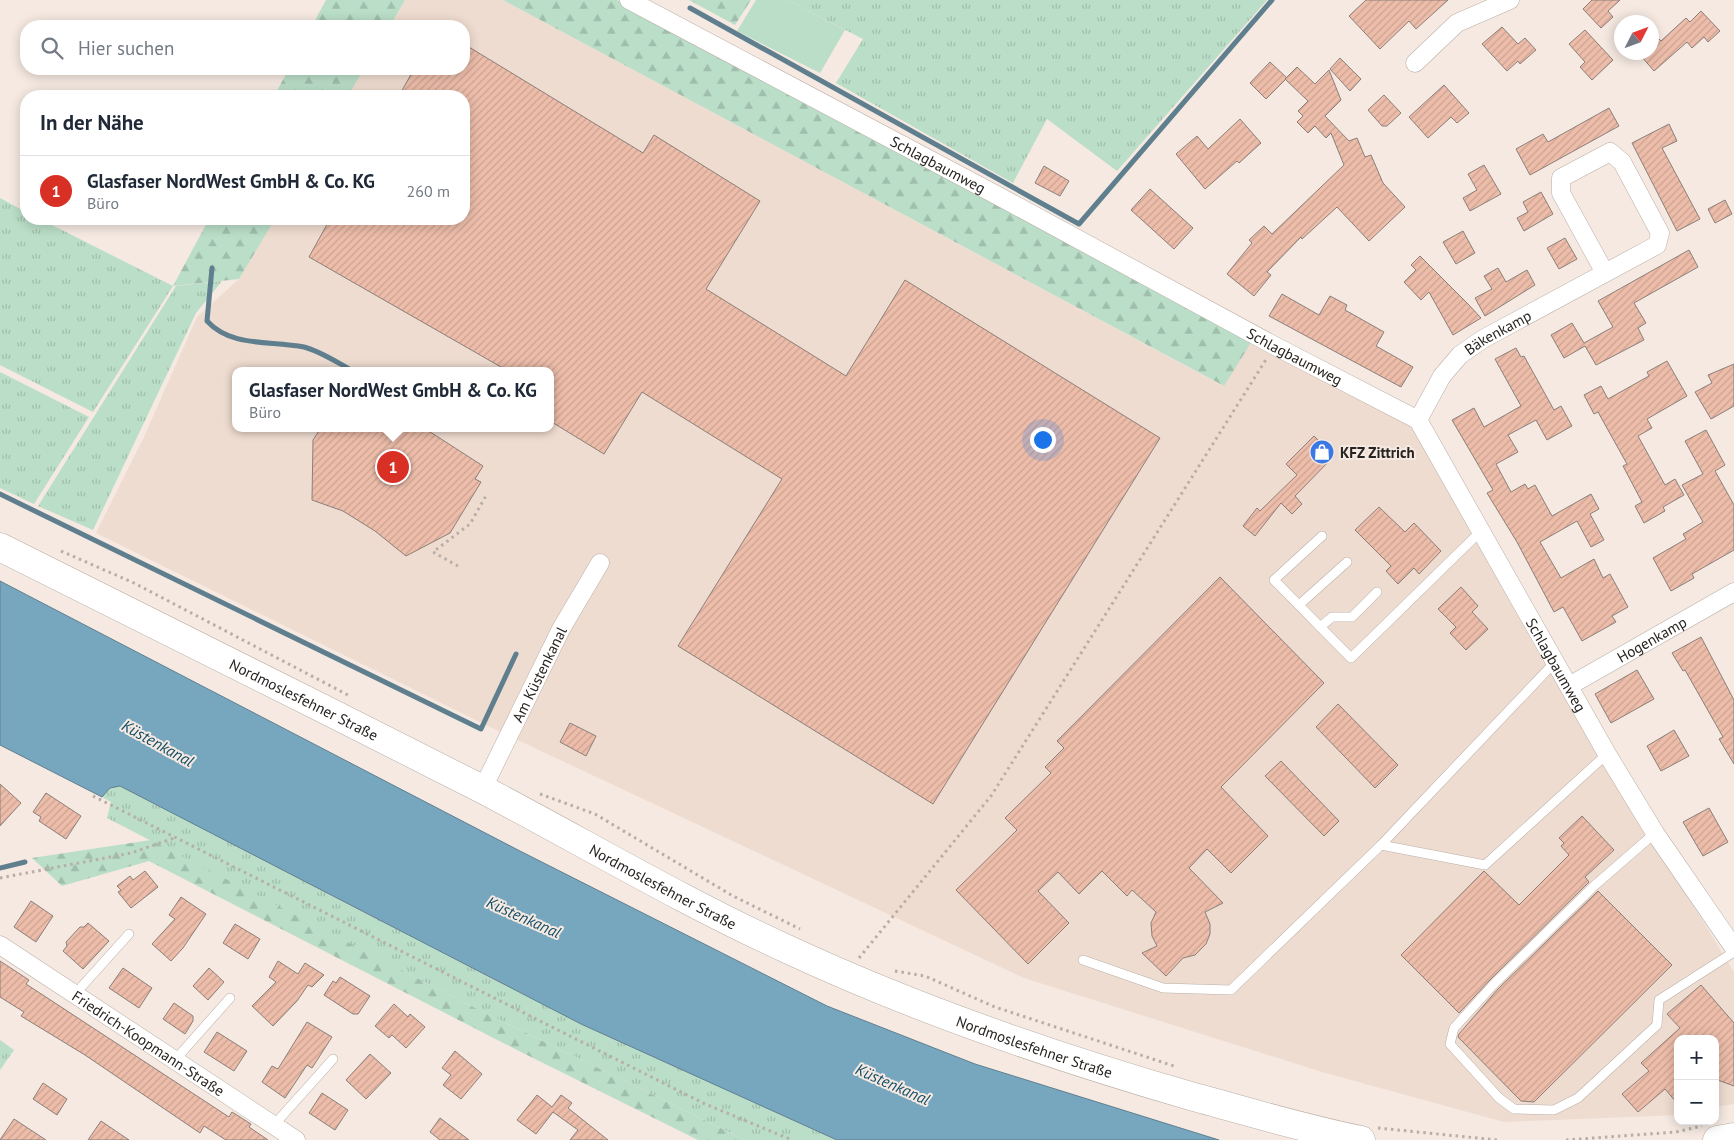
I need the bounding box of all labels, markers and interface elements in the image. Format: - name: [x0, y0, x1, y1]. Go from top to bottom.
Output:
- north arrow: [1614, 15, 1659, 60]
- search box: [20, 20, 470, 75]
- icon: search: [38, 34, 66, 62]
- text: Hier suchen: [78, 36, 174, 60]
- text: In der Nähe: [40, 109, 144, 136]
- street label: Schlagbaumweg: [887, 131, 989, 197]
- text: Glasfaser NordWest GmbH & Co. KG: [87, 169, 375, 193]
- text: 1: [51, 181, 61, 201]
- text: 260 m: [407, 181, 450, 201]
- text: Büro: [87, 193, 119, 213]
- street label: Bäkenkamp: [1460, 305, 1534, 359]
- street label: Schlagbaumweg: [1244, 323, 1346, 389]
- popup: [232, 367, 554, 432]
- text: Glasfaser NordWest GmbH & Co. KG: [249, 378, 537, 402]
- text: Büro: [249, 402, 281, 422]
- your location: [1030, 427, 1056, 453]
- shop icon: KFZ Zittrich: [1309, 439, 1335, 465]
- place label: KFZ Zittrich: [1340, 443, 1415, 462]
- pin: 1: [377, 448, 409, 486]
- street label: Hogenkamp: [1613, 612, 1690, 666]
- street label: Schlagbaumweg: [1522, 614, 1591, 715]
- street label: Am Küstenkanal: [507, 623, 571, 725]
- street label: Nordmoslesfehner Straße: [227, 654, 382, 744]
- water label: Küstenkanal: [119, 715, 198, 771]
- street label: Nordmoslesfehner Straße: [586, 840, 740, 933]
- water label: Küstenkanal: [484, 892, 565, 943]
- street label: Friedrich-Koopmann-Straße: [69, 986, 228, 1100]
- street label: Nordmoslesfehner Straße: [954, 1011, 1115, 1082]
- map controls: [1674, 1035, 1719, 1125]
- button: +: [1674, 1035, 1719, 1080]
- water label: Küstenkanal: [853, 1059, 934, 1110]
- button: −: [1674, 1080, 1719, 1125]

